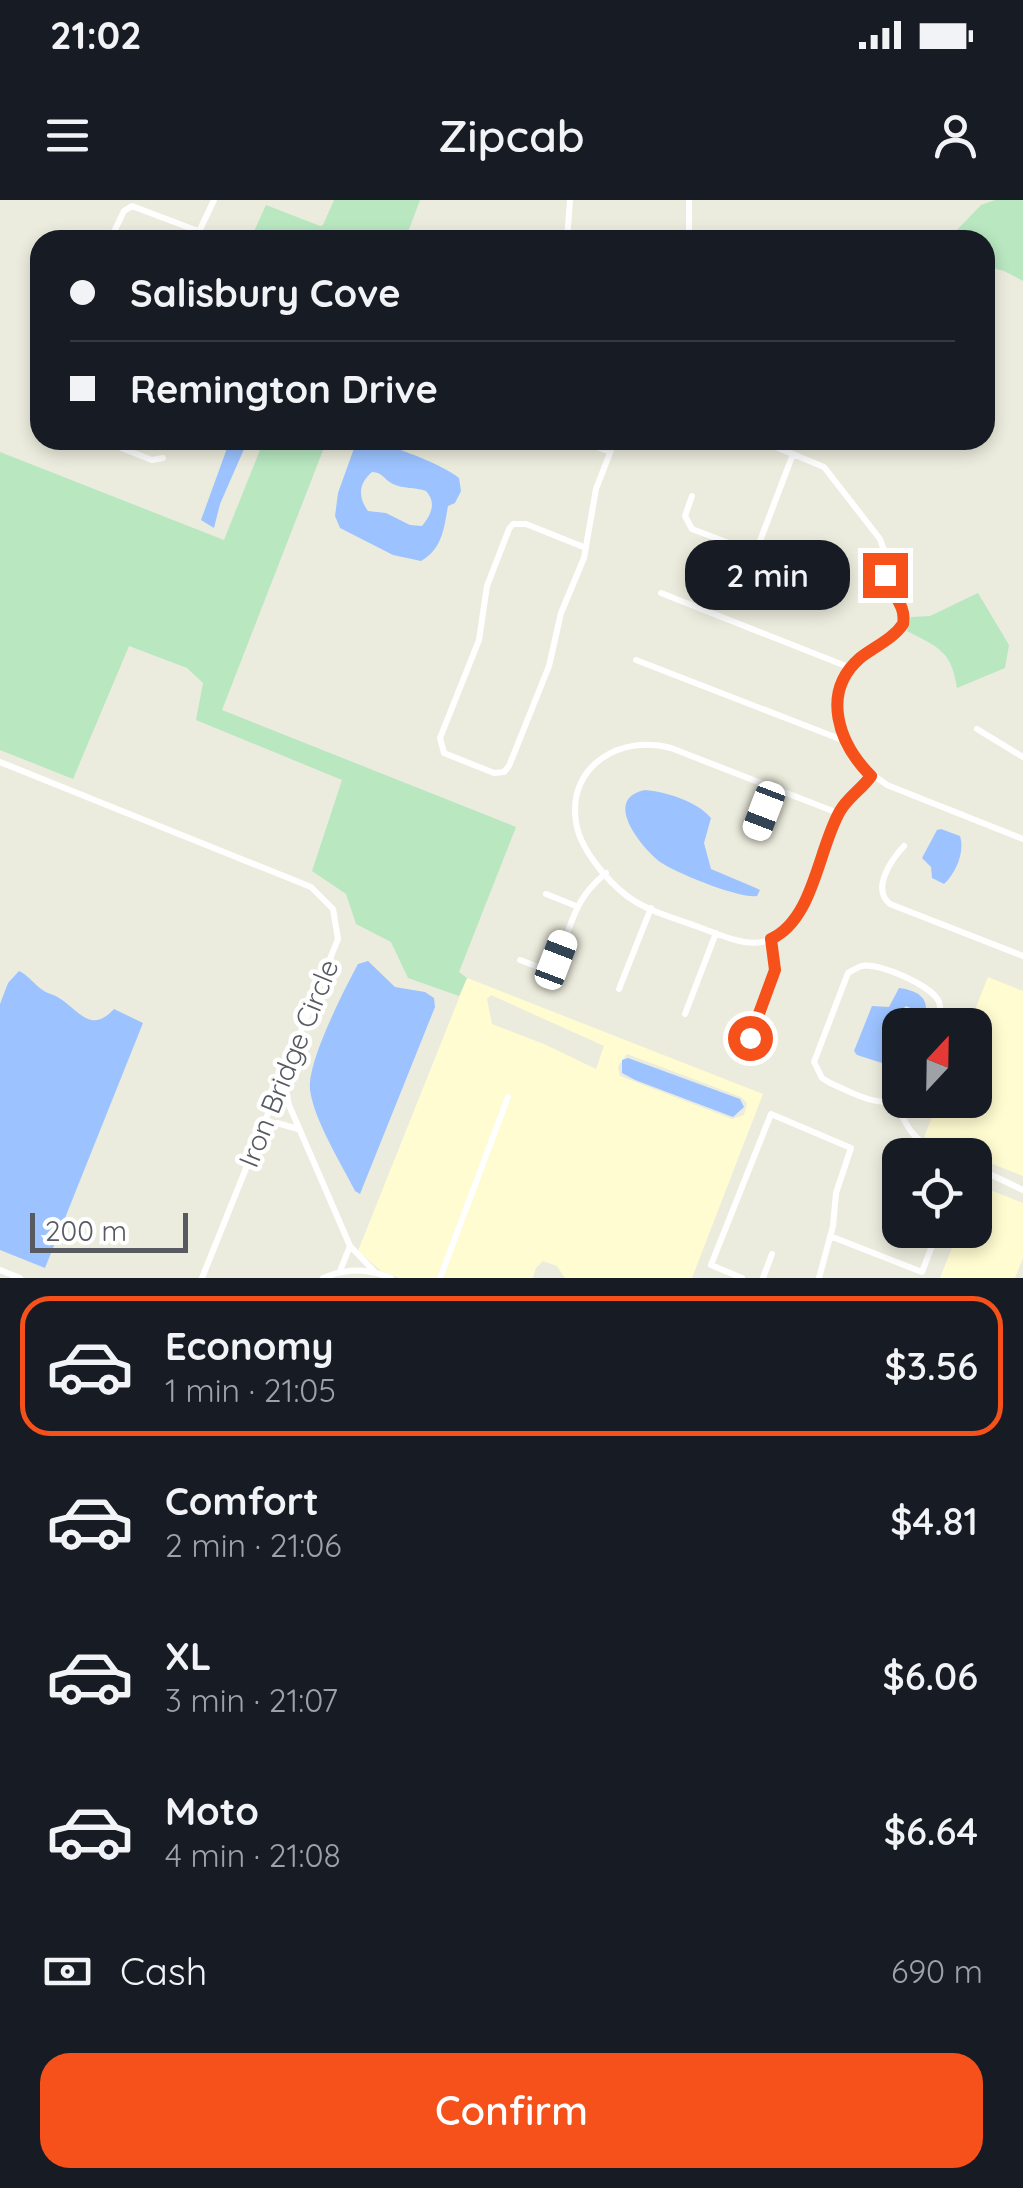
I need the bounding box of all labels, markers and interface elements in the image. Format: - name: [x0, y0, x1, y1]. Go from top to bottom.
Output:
- text: 21:02: [50, 11, 142, 59]
- text: Zipcab: [438, 107, 585, 163]
- icon: menu: [40, 108, 95, 163]
- icon: person: [928, 108, 983, 163]
- text: Salisbury Cove: [130, 269, 401, 317]
- text: Remington Drive: [130, 365, 438, 413]
- callout: 2 min: [685, 540, 850, 610]
- route end: [863, 553, 908, 598]
- text: 2 min: [726, 555, 809, 595]
- car: [739, 778, 789, 844]
- car: [531, 927, 581, 993]
- street label: Iron Bridge Circle: [230, 954, 346, 1172]
- north arrow: [882, 1008, 992, 1118]
- map controls: [882, 1008, 992, 1248]
- route start: [728, 1016, 773, 1061]
- button: locate: [882, 1138, 992, 1248]
- scale bar: [30, 1208, 188, 1252]
- text: 200 m: [45, 1213, 127, 1248]
- icon: car: [45, 1321, 135, 1411]
- text: Economy: [165, 1322, 334, 1370]
- text: $3.56: [885, 1342, 978, 1390]
- text: 1 min · 21:05: [165, 1370, 336, 1410]
- icon: car: [45, 1476, 135, 1566]
- text: Comfort: [165, 1477, 319, 1525]
- text: $4.81: [890, 1497, 978, 1545]
- text: 2 min · 21:06: [165, 1525, 342, 1565]
- icon: car: [45, 1631, 135, 1721]
- text: XL: [165, 1632, 211, 1680]
- text: $6.06: [882, 1652, 978, 1700]
- text: 3 min · 21:07: [165, 1680, 338, 1720]
- icon: car: [45, 1786, 135, 1876]
- text: Moto: [165, 1787, 259, 1835]
- text: $6.64: [884, 1807, 978, 1855]
- text: 4 min · 21:08: [165, 1835, 341, 1875]
- icon: cash: [40, 1944, 95, 1999]
- text: Cash: [120, 1947, 207, 1995]
- text: 690 m: [891, 1951, 983, 1991]
- button: Confirm: [40, 2053, 983, 2168]

